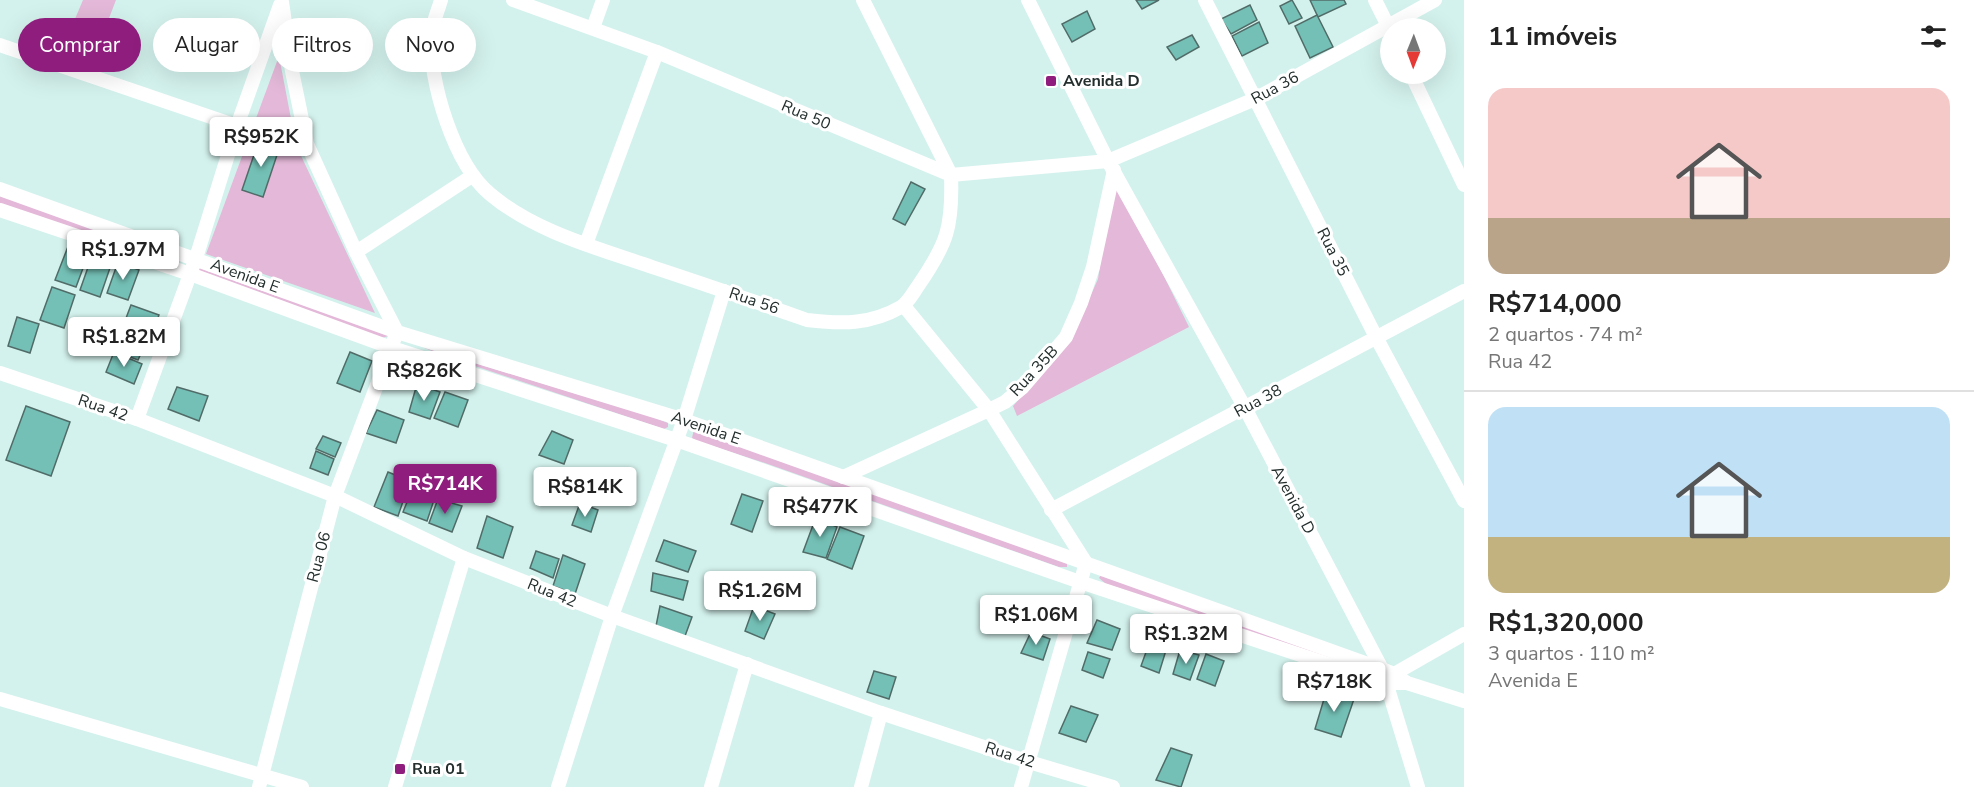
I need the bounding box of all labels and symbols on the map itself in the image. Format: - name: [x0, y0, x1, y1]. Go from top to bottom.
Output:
- north arrow: [1380, 18, 1446, 84]
- street label: Rua 36: [1247, 66, 1303, 110]
- place label: Avenida D: [1063, 70, 1140, 92]
- marker: Avenida D: [1044, 74, 1058, 88]
- street label: Rua 50: [778, 95, 834, 135]
- pin: R$952K: [212, 117, 310, 168]
- street label: Rua 35: [1312, 224, 1354, 280]
- pin: R$1.97M: [68, 230, 178, 281]
- street label: Avenida E: [207, 253, 283, 299]
- street label: Rua 56: [726, 282, 782, 320]
- pin: R$1.82M: [69, 317, 179, 368]
- street label: Rua 35B: [1005, 341, 1063, 401]
- pin: R$826K: [375, 351, 473, 402]
- street label: Rua 38: [1230, 379, 1286, 423]
- street label: Rua 42: [75, 389, 131, 427]
- street label: Avenida E: [668, 406, 744, 450]
- street label: Avenida D: [1266, 462, 1320, 538]
- pin: R$714K: [396, 464, 494, 515]
- pin: R$814K: [536, 467, 634, 518]
- pin: R$477K: [771, 487, 869, 538]
- street label: Rua 06: [302, 529, 336, 585]
- pin: R$1.26M: [705, 571, 815, 622]
- street label: Rua 42: [524, 573, 580, 613]
- pin: R$1.06M: [981, 595, 1091, 646]
- pin: R$1.32M: [1131, 614, 1241, 665]
- pin: R$718K: [1285, 662, 1383, 713]
- street label: Rua 42: [982, 737, 1038, 773]
- place label: Rua 01: [412, 758, 465, 780]
- marker: Rua 01: [393, 762, 407, 776]

